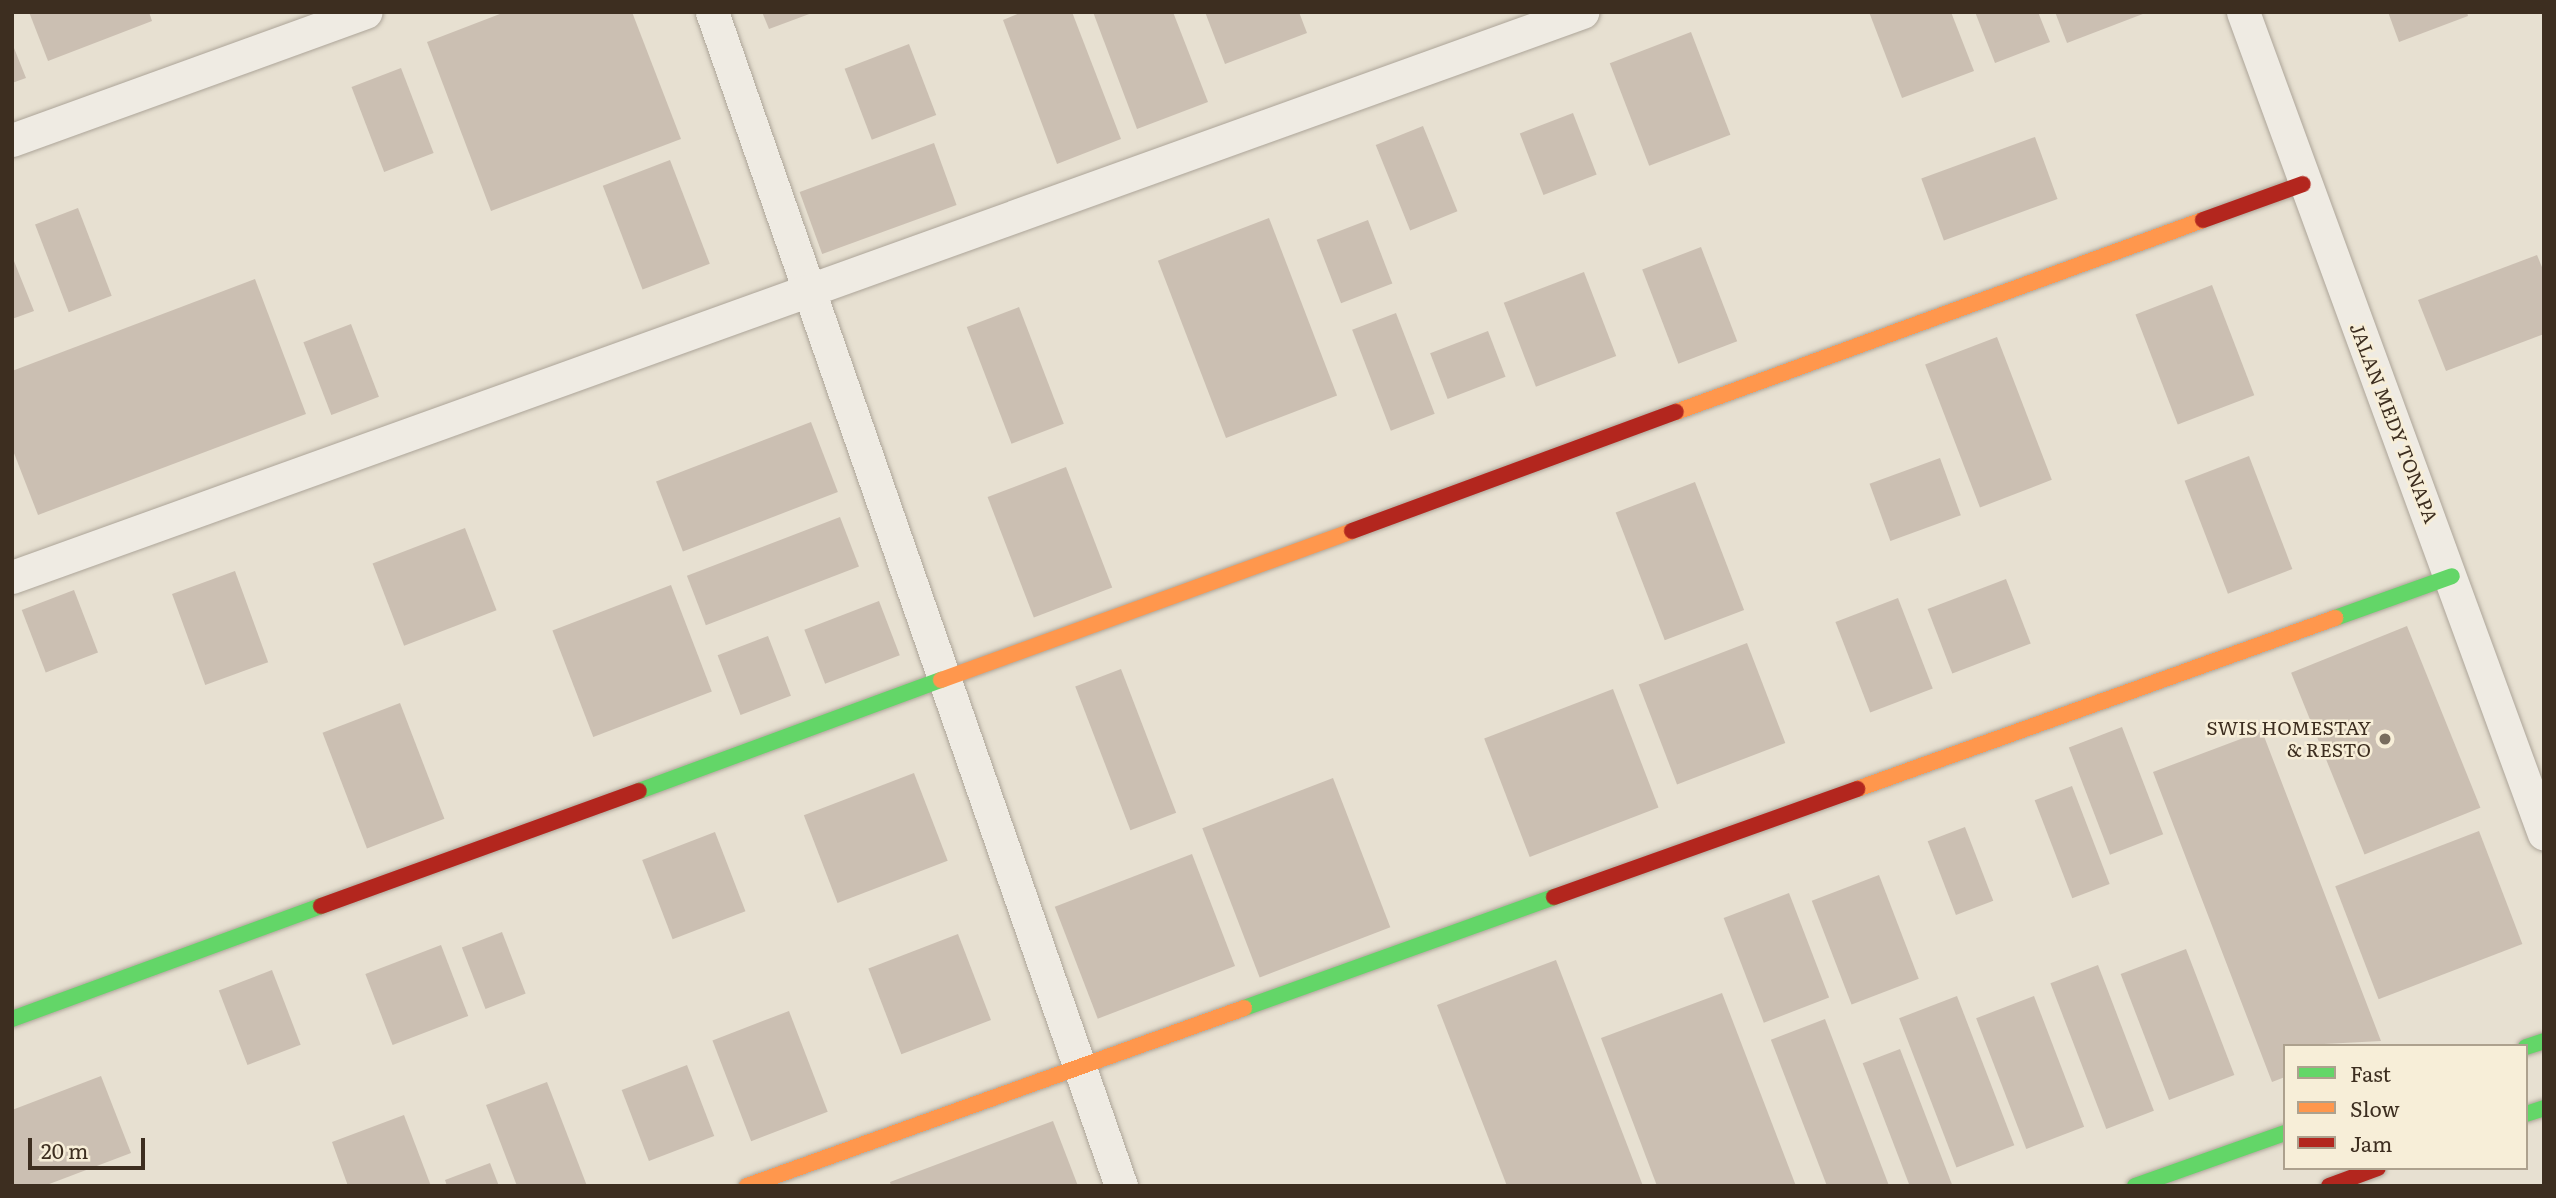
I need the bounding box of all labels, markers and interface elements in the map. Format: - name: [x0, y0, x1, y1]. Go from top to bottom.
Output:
- street label: JALAN MEDY TONAPA: [2345, 320, 2443, 526]
- place label: SWIS HOMESTAY & RESTO: [2206, 717, 2371, 761]
- marker: SWIS HOMESTAY & RESTO: [2377, 731, 2393, 747]
- legend: [2283, 1044, 2528, 1170]
- text: Fast: [2350, 1057, 2391, 1088]
- text: Slow: [2350, 1092, 2400, 1123]
- scale bar: [32, 1124, 149, 1168]
- text: Jam: [2350, 1127, 2392, 1158]
- text: 20 m: [41, 1134, 88, 1165]

